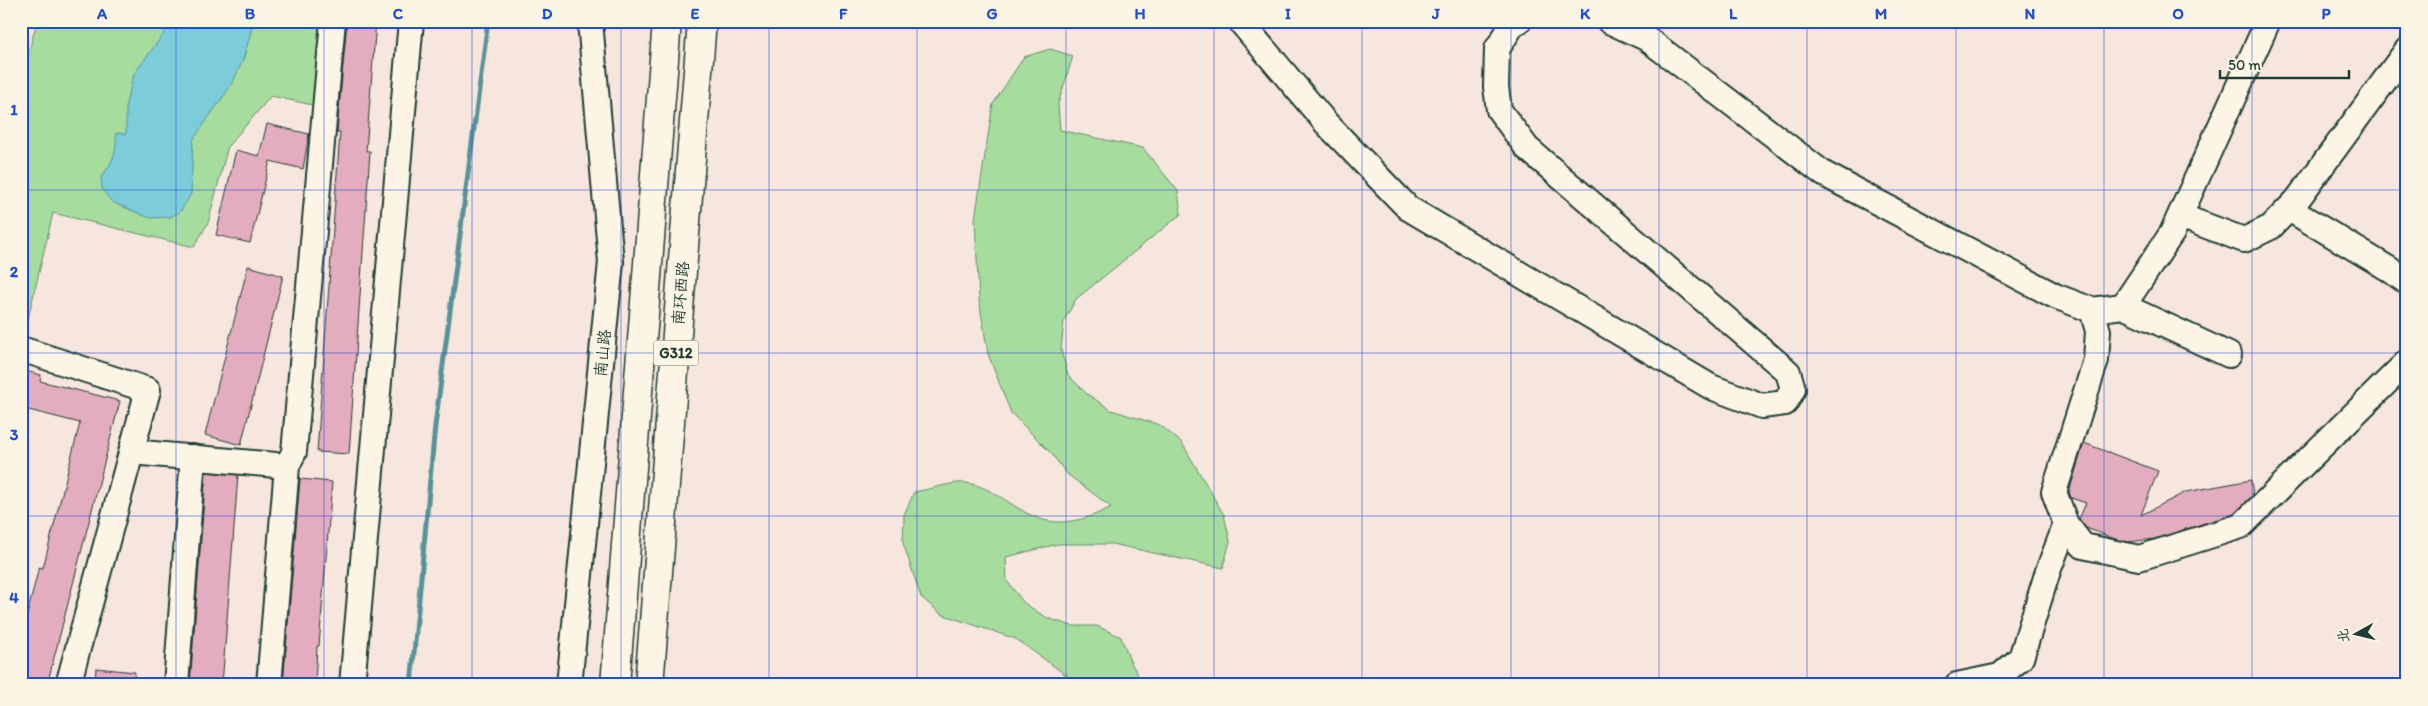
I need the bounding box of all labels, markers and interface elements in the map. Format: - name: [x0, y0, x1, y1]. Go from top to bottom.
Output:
- text: A: [96, 4, 108, 23]
- text: B: [245, 4, 256, 23]
- text: C: [393, 4, 404, 23]
- text: D: [542, 4, 553, 23]
- text: E: [691, 4, 700, 23]
- text: F: [839, 4, 848, 23]
- text: G: [986, 4, 998, 23]
- text: H: [1134, 4, 1146, 23]
- text: I: [1285, 4, 1291, 23]
- text: J: [1431, 4, 1440, 23]
- text: K: [1580, 4, 1591, 23]
- text: L: [1729, 4, 1738, 23]
- text: M: [1875, 4, 1887, 23]
- text: N: [2025, 4, 2035, 23]
- text: O: [2172, 4, 2184, 23]
- text: P: [2321, 4, 2331, 23]
- scale bar: [2220, 48, 2349, 80]
- text: 50 m: [2228, 56, 2261, 74]
- text: 1: [10, 100, 18, 119]
- street label: 南环西路: [668, 260, 693, 326]
- text: 2: [10, 262, 19, 281]
- street label: 南山路: [591, 328, 614, 378]
- road number: G312: [654, 340, 698, 366]
- text: 3: [10, 425, 19, 444]
- text: 4: [9, 588, 19, 607]
- north arrow: [2330, 608, 2380, 658]
- text: 北: [2334, 628, 2353, 644]

